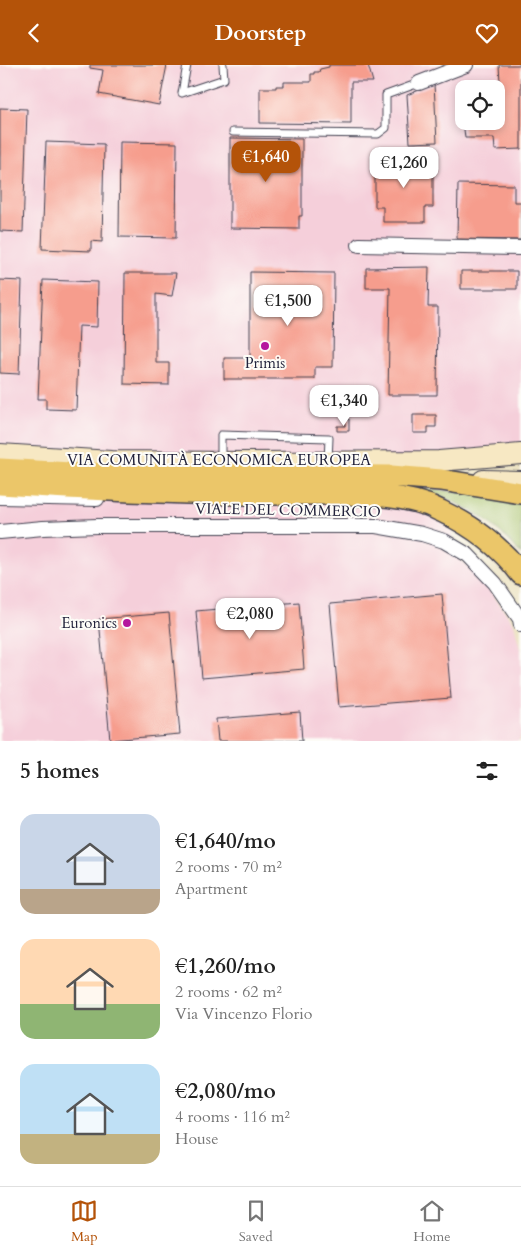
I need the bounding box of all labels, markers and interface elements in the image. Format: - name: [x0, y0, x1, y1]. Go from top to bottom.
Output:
- text: Doorstep: [214, 18, 307, 48]
- icon: back: [20, 19, 48, 47]
- icon: heart: [473, 19, 501, 47]
- map controls: [455, 80, 505, 130]
- button: locate: [455, 80, 505, 130]
- pin: €1,640: [225, 141, 307, 183]
- text: €1,640: [243, 146, 290, 168]
- pin: €1,260: [363, 147, 445, 189]
- text: €1,260: [381, 152, 428, 174]
- pin: €1,500: [247, 285, 329, 327]
- text: €1,500: [265, 290, 312, 312]
- marker: Primis: [259, 340, 271, 352]
- place label: Primis: [245, 353, 285, 373]
- pin: €1,340: [303, 385, 385, 427]
- text: €1,340: [321, 390, 368, 412]
- street label: VIA COMUNITÀ ECONOMICA EUROPEA: [67, 450, 371, 470]
- street label: VIALE DEL COMMERCIO: [195, 498, 381, 522]
- pin: €2,080: [209, 597, 291, 640]
- text: €2,080: [227, 603, 274, 625]
- place label: Euronics: [61, 613, 117, 633]
- marker: Euronics: [121, 617, 133, 629]
- text: 5 homes: [20, 757, 99, 786]
- icon: filters: [473, 757, 501, 785]
- text: €1,640/mo: [175, 827, 276, 856]
- icon: home: [60, 834, 120, 894]
- text: 2 rooms · 70 m²: [175, 856, 282, 878]
- text: Apartment: [175, 878, 248, 900]
- text: €1,260/mo: [175, 952, 276, 981]
- icon: home: [60, 959, 120, 1019]
- text: 2 rooms · 62 m²: [175, 981, 282, 1003]
- text: Via Vincenzo Florio: [175, 1003, 312, 1025]
- text: €2,080/mo: [175, 1077, 276, 1106]
- icon: home: [60, 1084, 120, 1144]
- text: 4 rooms · 116 m²: [175, 1106, 290, 1128]
- text: House: [175, 1128, 218, 1150]
- tab: Map: [70, 1197, 98, 1246]
- tab: Saved: [239, 1197, 273, 1246]
- tab: Home: [413, 1197, 451, 1246]

